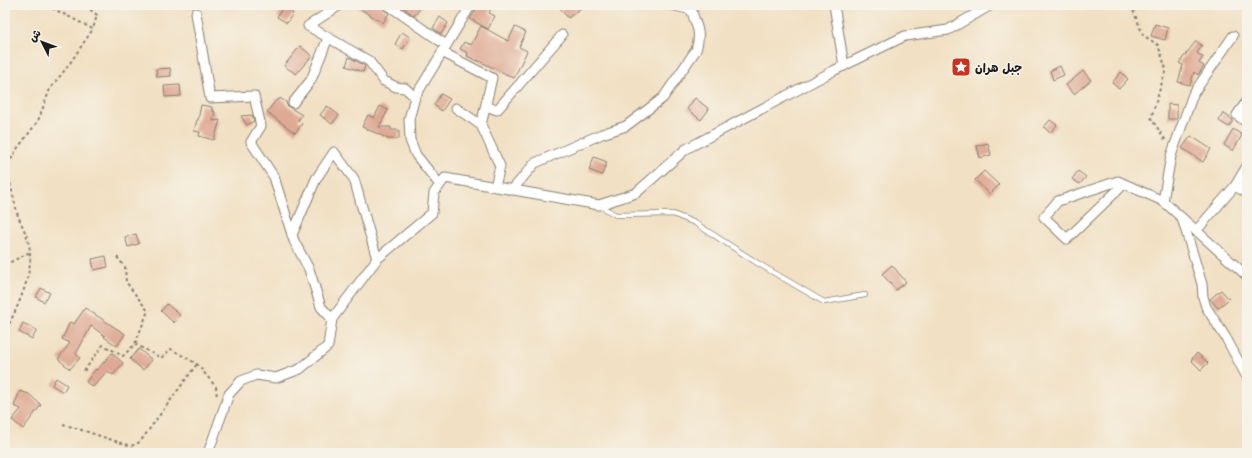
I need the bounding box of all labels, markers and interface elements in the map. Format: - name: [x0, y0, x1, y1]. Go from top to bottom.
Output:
- north arrow: [22, 22, 62, 62]
- text: ش: [24, 25, 45, 45]
- place icon: جبل هران: [950, 56, 972, 78]
- place label: جبل هران: [975, 58, 1022, 76]

